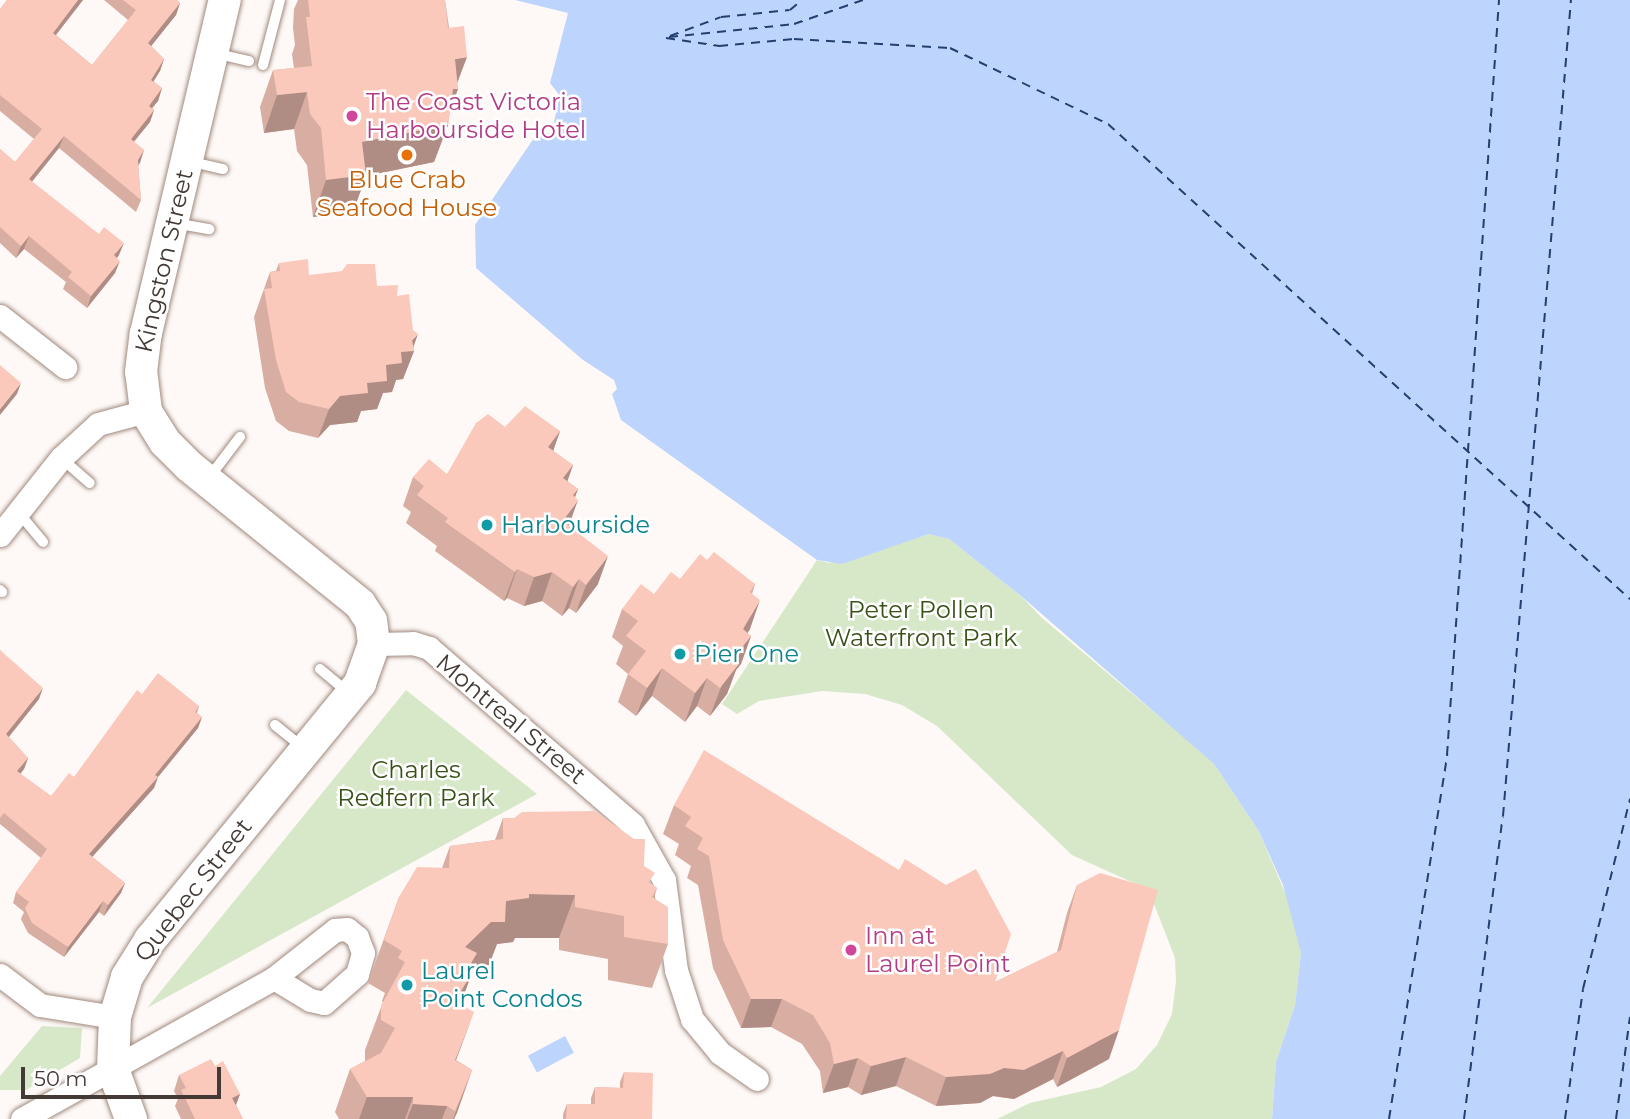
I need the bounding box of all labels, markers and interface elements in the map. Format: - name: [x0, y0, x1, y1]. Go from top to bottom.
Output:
- place label: The Coast Victoria Harbourside Hotel: [366, 88, 586, 144]
- marker: The Coast Victoria Harbourside Hotel: [344, 108, 360, 124]
- marker: Blue Crab Seafood House: [399, 147, 415, 163]
- place label: Blue Crab Seafood House: [317, 166, 497, 222]
- street label: Kingston Street: [129, 167, 199, 355]
- place label: Harbourside: [501, 511, 650, 539]
- marker: Harbourside: [479, 517, 495, 533]
- park label: Peter Pollen Waterfront Park: [825, 596, 1017, 652]
- place label: Pier One: [694, 640, 799, 668]
- marker: Pier One: [672, 646, 688, 662]
- street label: Montreal Street: [430, 648, 592, 790]
- park label: Charles Redfern Park: [337, 756, 495, 812]
- street label: Quebec Street: [128, 813, 258, 967]
- place label: Inn at Laurel Point: [865, 922, 1010, 978]
- marker: Inn at Laurel Point: [843, 942, 859, 958]
- place label: Laurel Point Condos: [421, 957, 582, 1013]
- marker: Laurel Point Condos: [399, 977, 415, 993]
- scale bar: [24, 1052, 224, 1096]
- text: 50 m: [34, 1066, 88, 1091]

